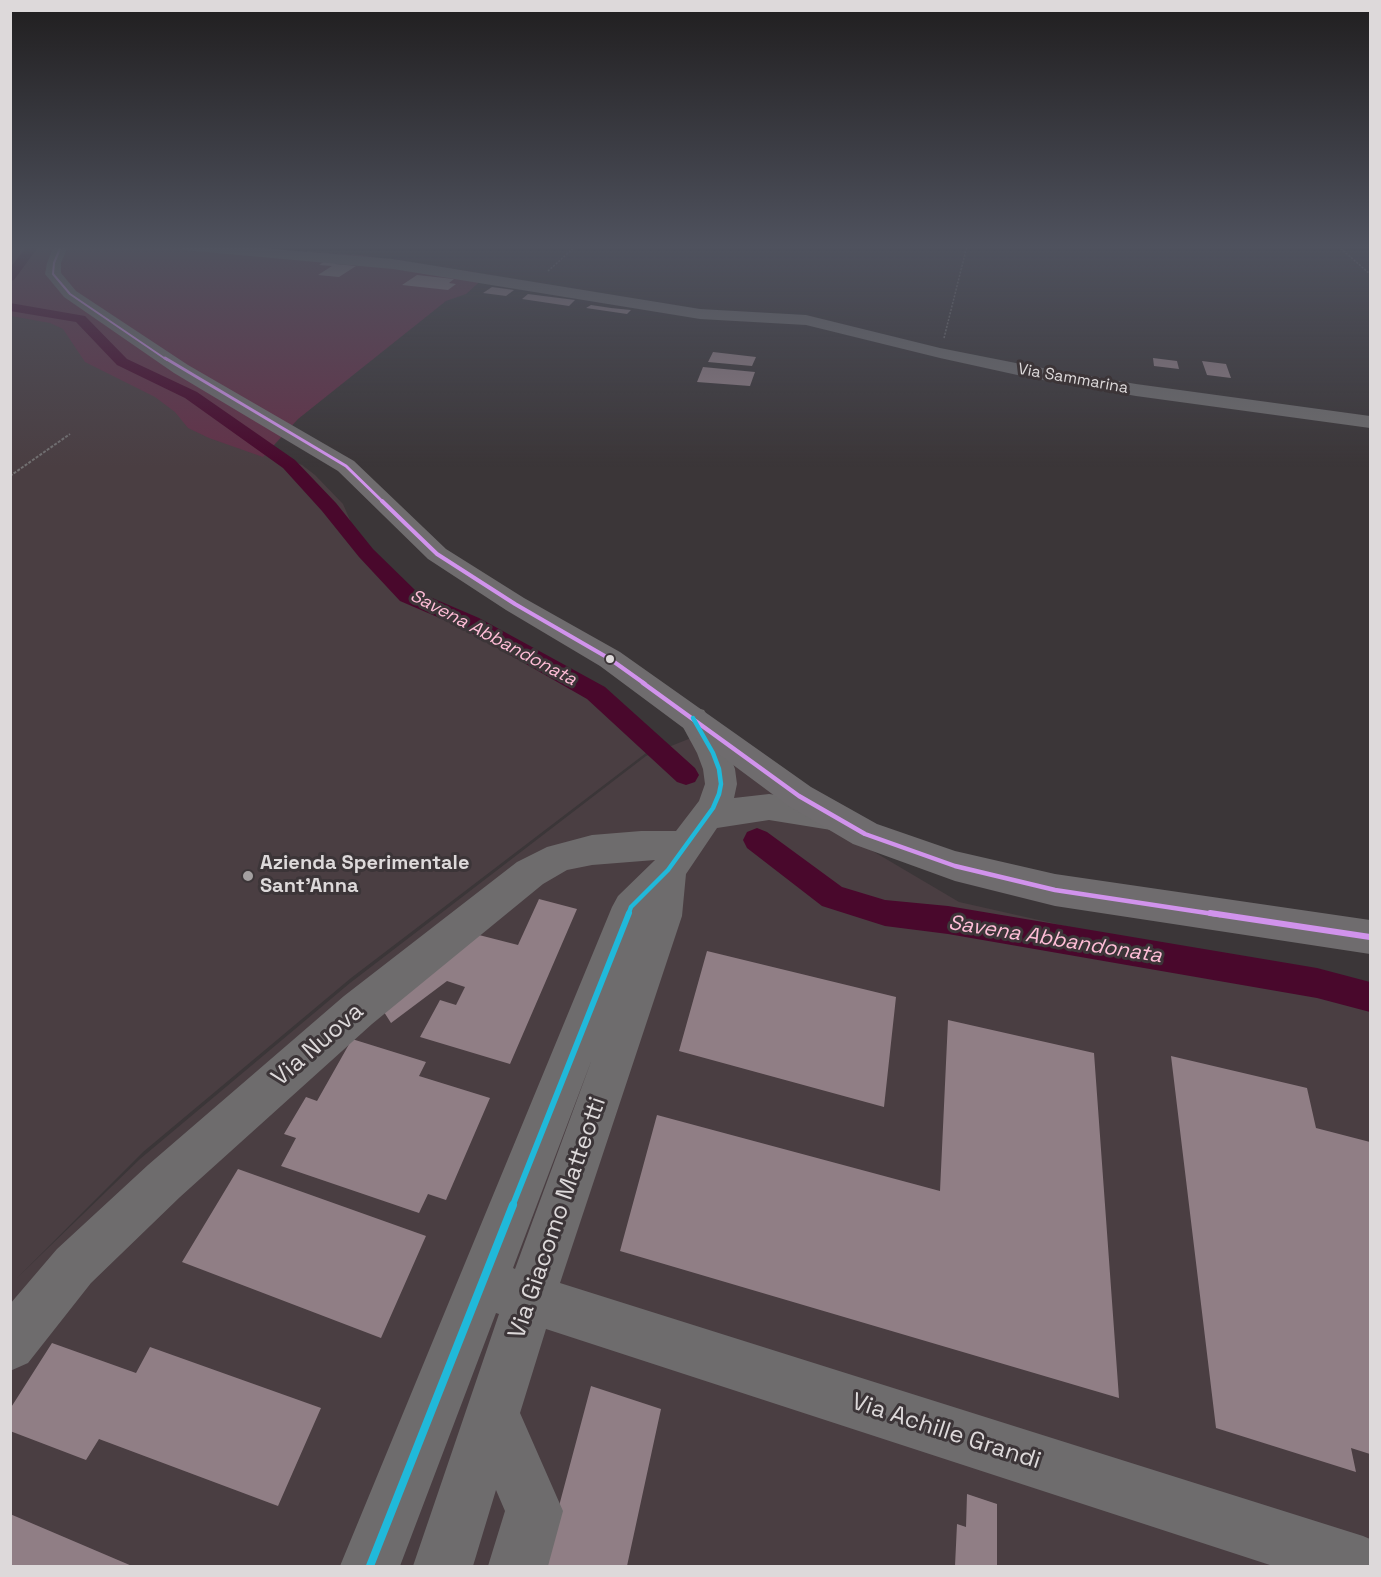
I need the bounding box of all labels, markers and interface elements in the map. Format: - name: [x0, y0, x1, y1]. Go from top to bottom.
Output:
- street label: Via Sammarina: [1016, 360, 1130, 398]
- water label: Savena Abbandonata: [406, 585, 580, 691]
- unlabelled marker: [604, 653, 616, 665]
- place label: Azienda Sperimentale Sant'Anna: [260, 852, 469, 899]
- marker: Azienda Sperimentale Sant'Anna: [241, 869, 255, 883]
- water label: Savena Abbandonata: [946, 911, 1164, 969]
- street label: Via Nuova: [266, 997, 370, 1093]
- street label: Via Giacomo Matteotti: [503, 1093, 613, 1343]
- street label: Via Achille Grandi: [848, 1388, 1044, 1476]

